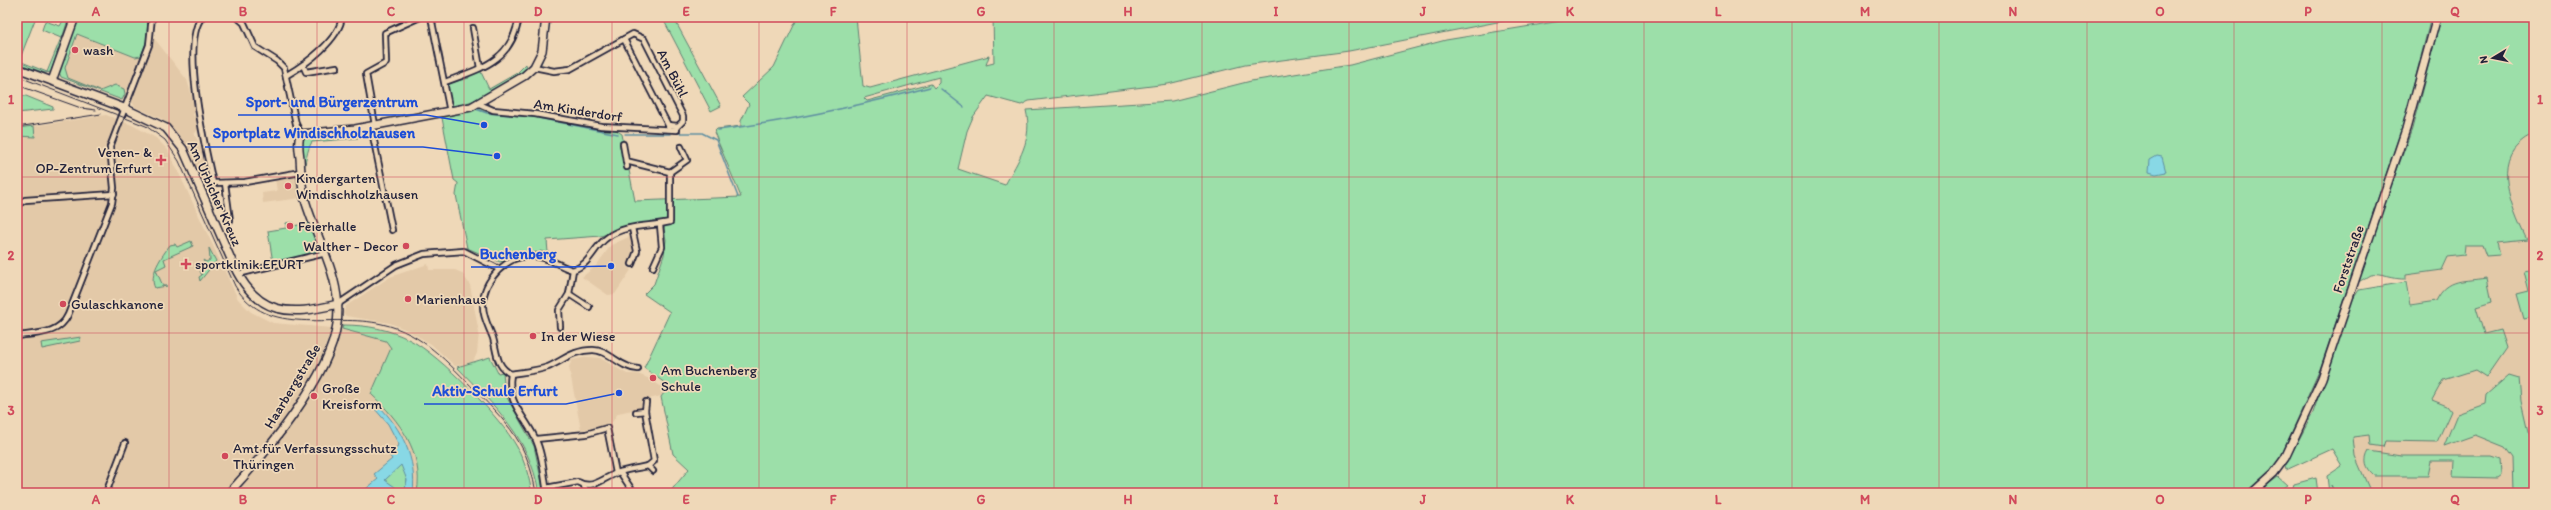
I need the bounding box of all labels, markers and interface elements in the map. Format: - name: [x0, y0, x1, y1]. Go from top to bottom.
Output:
- text: A: [91, 4, 101, 19]
- text: B: [239, 4, 248, 19]
- text: C: [387, 4, 396, 19]
- text: D: [534, 4, 543, 19]
- text: E: [682, 4, 690, 19]
- text: F: [830, 4, 837, 19]
- text: G: [977, 4, 986, 19]
- text: H: [1124, 4, 1133, 19]
- text: I: [1274, 4, 1279, 19]
- text: J: [1419, 4, 1427, 19]
- text: K: [1566, 4, 1575, 19]
- text: L: [1715, 4, 1722, 19]
- text: M: [1860, 4, 1870, 19]
- text: N: [2009, 4, 2018, 19]
- text: O: [2155, 4, 2165, 19]
- text: P: [2304, 4, 2312, 19]
- text: Q: [2450, 4, 2460, 19]
- north arrow: [2473, 38, 2513, 78]
- place label: wash: [83, 42, 114, 59]
- marker: wash: [70, 45, 80, 55]
- street label: Am Bühl: [653, 46, 692, 100]
- text: N: [2477, 55, 2491, 64]
- callout: Sport- und Bürgerzentrum: [238, 88, 426, 115]
- text: 1: [8, 92, 14, 107]
- text: 1: [2537, 92, 2543, 107]
- text: Sport- und Bürgerzentrum: [246, 93, 419, 112]
- street label: Am Kinderdorf: [533, 95, 624, 126]
- callout: Sportplatz Windischholzhausen: [205, 120, 423, 147]
- text: Sportplatz Windischholzhausen: [213, 124, 416, 143]
- street label: Am Urbicher Kreuz: [184, 138, 246, 249]
- place label: Venen- & OP-Zentrum Erfurt: [35, 144, 152, 177]
- marker: Venen- & OP-Zentrum Erfurt: [155, 154, 167, 166]
- place label: Kindergarten Windischholzhausen: [296, 170, 419, 203]
- marker: Kindergarten Windischholzhausen: [283, 181, 293, 191]
- place label: Feierhalle: [298, 218, 357, 235]
- marker: Feierhalle: [285, 221, 295, 231]
- street label: Forststraße: [2329, 223, 2368, 295]
- place label: Walther - Decor: [303, 238, 398, 255]
- callout: Buchenberg: [471, 240, 564, 267]
- marker: Walther - Decor: [401, 241, 411, 251]
- text: Buchenberg: [480, 245, 557, 264]
- text: 2: [8, 248, 15, 263]
- text: 2: [2537, 248, 2544, 263]
- place label: sportklinik.EFURT: [195, 256, 304, 273]
- marker: sportklinik.EFURT: [180, 258, 192, 270]
- place label: Marienhaus: [416, 291, 486, 308]
- marker: Marienhaus: [403, 294, 413, 304]
- place label: Gulaschkanone: [71, 296, 164, 313]
- marker: Gulaschkanone: [58, 299, 68, 309]
- place label: In der Wiese: [541, 328, 616, 345]
- marker: In der Wiese: [528, 331, 538, 341]
- street label: Haarbergstraße: [260, 341, 325, 432]
- place label: Am Buchenberg Schule: [661, 362, 758, 395]
- marker: Am Buchenberg Schule: [648, 373, 658, 383]
- callout: Aktiv-Schule Erfurt: [424, 377, 566, 404]
- place label: Große Kreisform: [322, 380, 383, 413]
- text: Aktiv-Schule Erfurt: [431, 382, 558, 400]
- marker: Große Kreisform: [309, 391, 319, 401]
- text: 3: [7, 403, 15, 418]
- text: 3: [2536, 403, 2544, 418]
- place label: Amt für Verfassungsschutz Thüringen: [233, 440, 397, 473]
- marker: Amt für Verfassungsschutz Thüringen: [220, 451, 230, 461]
- text: A: [91, 492, 101, 507]
- text: B: [239, 492, 248, 507]
- text: C: [387, 492, 396, 507]
- text: D: [534, 492, 543, 507]
- text: E: [682, 492, 690, 507]
- text: F: [830, 492, 837, 507]
- text: G: [977, 492, 986, 507]
- text: H: [1124, 492, 1133, 507]
- text: I: [1274, 492, 1279, 507]
- text: J: [1419, 492, 1427, 507]
- text: K: [1566, 492, 1575, 507]
- text: L: [1715, 492, 1722, 507]
- text: M: [1860, 492, 1870, 507]
- text: N: [2009, 492, 2018, 507]
- text: O: [2155, 492, 2165, 507]
- text: P: [2304, 492, 2312, 507]
- text: Q: [2450, 492, 2460, 507]

